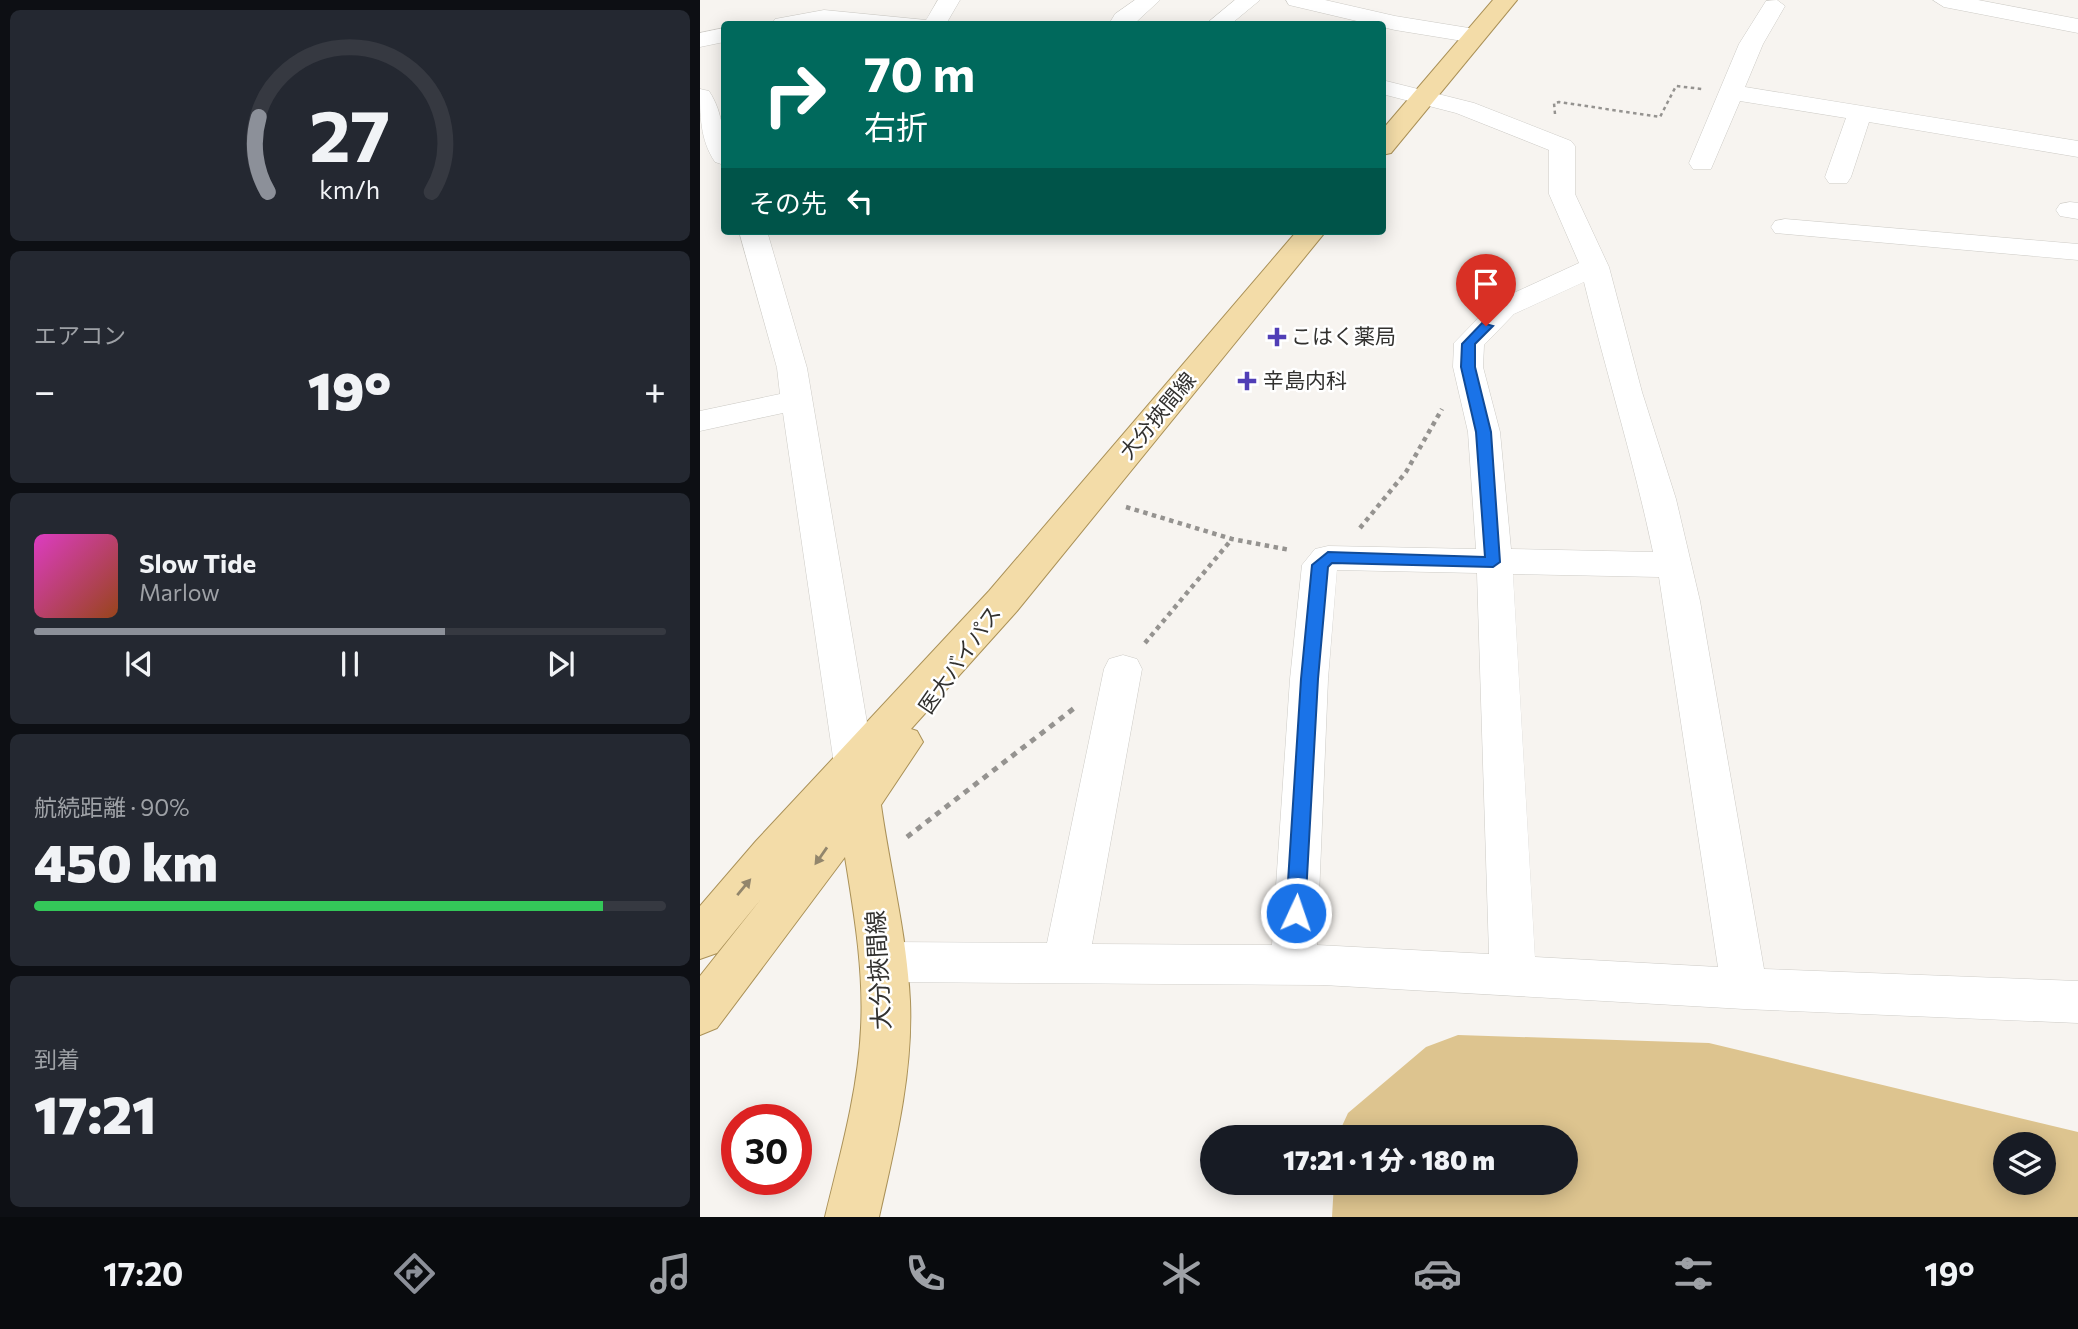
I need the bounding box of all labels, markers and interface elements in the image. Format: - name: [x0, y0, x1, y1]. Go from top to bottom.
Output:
- text: 70 m: [864, 42, 975, 102]
- icon: right: [749, 49, 840, 140]
- text: 27: [310, 88, 390, 177]
- text: 右折: [864, 106, 928, 146]
- text: km/h: [320, 174, 380, 204]
- icon: left: [841, 182, 879, 220]
- text: その先: [749, 187, 827, 218]
- pin: [1456, 254, 1516, 326]
- icon: arrive: [1467, 265, 1505, 303]
- text: エアコン: [34, 321, 126, 349]
- place label: こはく薬局: [1291, 323, 1396, 348]
- marker: こはく薬局: [1269, 329, 1285, 345]
- text: 19°: [308, 357, 391, 421]
- text: −: [34, 366, 56, 413]
- text: +: [644, 366, 666, 413]
- street label: 大分挾間線: [1114, 367, 1200, 463]
- place label: 辛島内科: [1263, 367, 1347, 392]
- marker: 辛島内科: [1237, 371, 1257, 391]
- text: Slow Tide: [139, 547, 256, 578]
- text: Marlow: [139, 578, 220, 606]
- street label: 医大バイパス: [913, 601, 1005, 718]
- icon: previous: [120, 645, 158, 683]
- icon: pause: [331, 645, 369, 683]
- icon: next: [542, 645, 580, 683]
- text: 航続距離 · 90%: [34, 793, 189, 821]
- text: 450 km: [34, 829, 218, 893]
- one-way arrow: [814, 847, 828, 865]
- position arrow: [1259, 876, 1333, 950]
- one-way arrow: [736, 878, 752, 896]
- street label: 大分挾間線: [860, 909, 895, 1031]
- text: 到着: [34, 1045, 80, 1073]
- text: 17:21: [34, 1081, 156, 1145]
- speed limit sign: 30: [721, 1104, 812, 1195]
- map controls: [1993, 1132, 2056, 1195]
- button: layers: [1993, 1132, 2056, 1195]
- text: 17:21 · 1 分 · 180 m: [1283, 1144, 1495, 1175]
- icon: directions: [390, 1249, 439, 1298]
- icon: music: [646, 1249, 695, 1298]
- icon: phone: [901, 1249, 950, 1298]
- icon: climate: [1157, 1249, 1206, 1298]
- icon: car: [1413, 1249, 1462, 1298]
- icon: filters: [1669, 1249, 1718, 1298]
- text: 17:20: [103, 1253, 183, 1293]
- text: 19°: [1924, 1253, 1975, 1293]

